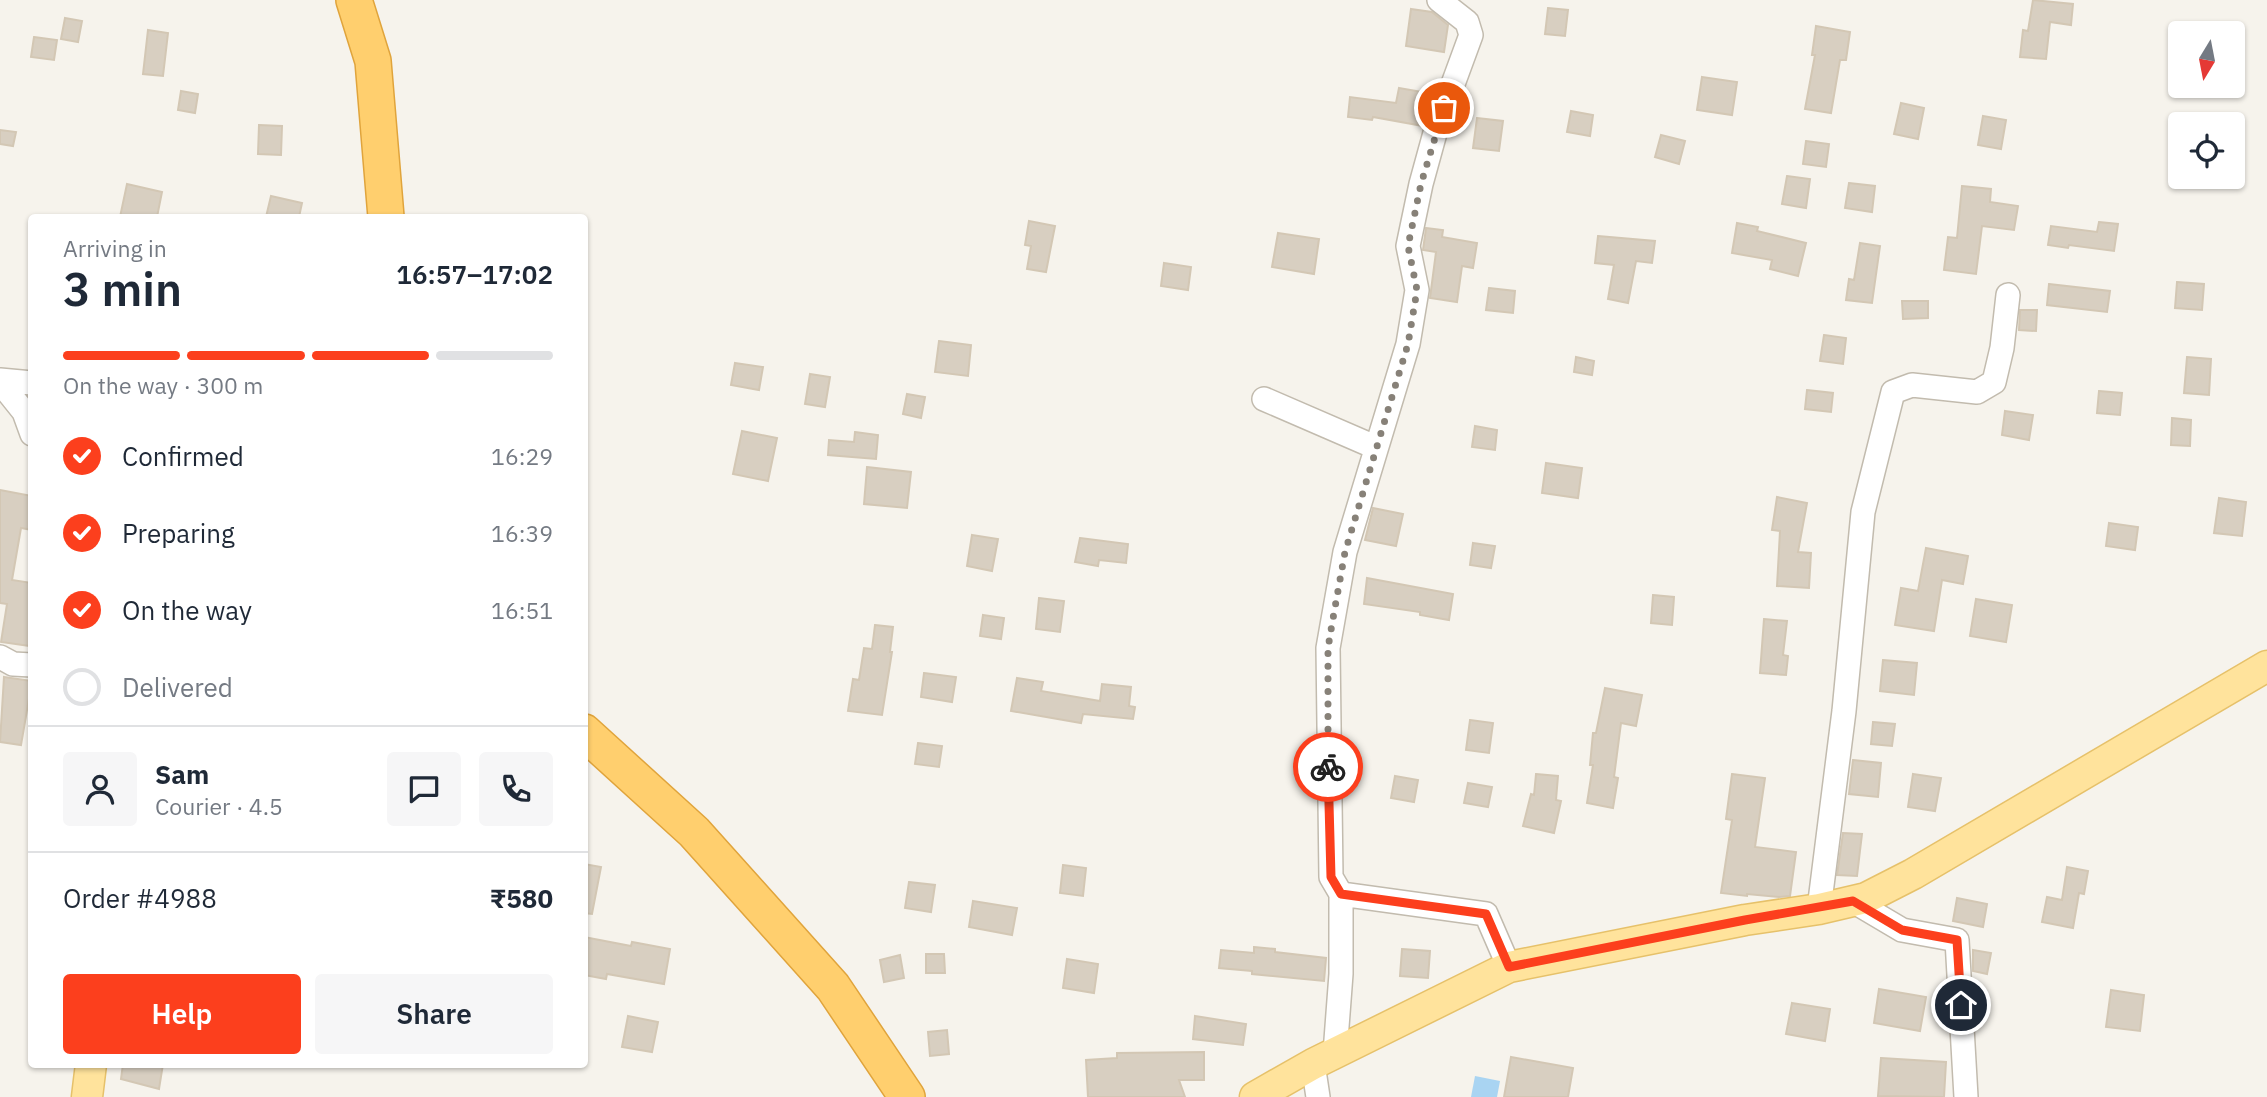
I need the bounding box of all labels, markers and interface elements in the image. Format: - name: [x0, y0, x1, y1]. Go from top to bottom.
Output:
- north arrow: [2168, 21, 2245, 98]
- map controls: [2168, 21, 2245, 189]
- pin: [1414, 78, 1474, 138]
- icon: bag: [1425, 89, 1463, 127]
- button: locate: [2168, 112, 2245, 189]
- text: Arriving in: [63, 233, 167, 263]
- text: 16:57–17:02: [396, 257, 553, 291]
- text: 3 min: [63, 259, 182, 319]
- text: On the way · 300 m: [63, 370, 263, 400]
- icon: check: [63, 437, 101, 475]
- text: Confirmed: [122, 439, 244, 473]
- text: 16:29: [491, 441, 553, 471]
- icon: check: [63, 514, 101, 552]
- text: Preparing: [122, 516, 235, 550]
- text: 16:39: [491, 518, 553, 548]
- icon: check: [63, 591, 101, 629]
- text: On the way: [122, 593, 252, 627]
- text: 16:51: [491, 595, 553, 625]
- text: Delivered: [122, 670, 233, 704]
- courier: [1293, 732, 1363, 802]
- icon: bike: [1309, 748, 1347, 786]
- button: person: [63, 752, 137, 826]
- button: chat: [387, 752, 461, 826]
- button: phone: [479, 752, 553, 826]
- text: Sam: [155, 757, 209, 791]
- text: Courier · 4.5: [155, 791, 283, 821]
- text: Order #4988: [63, 881, 217, 915]
- text: ₹580: [490, 881, 553, 915]
- button: Help: [63, 974, 301, 1054]
- button: Share: [315, 974, 553, 1054]
- pin: [1931, 975, 1991, 1035]
- icon: home: [1942, 986, 1980, 1024]

